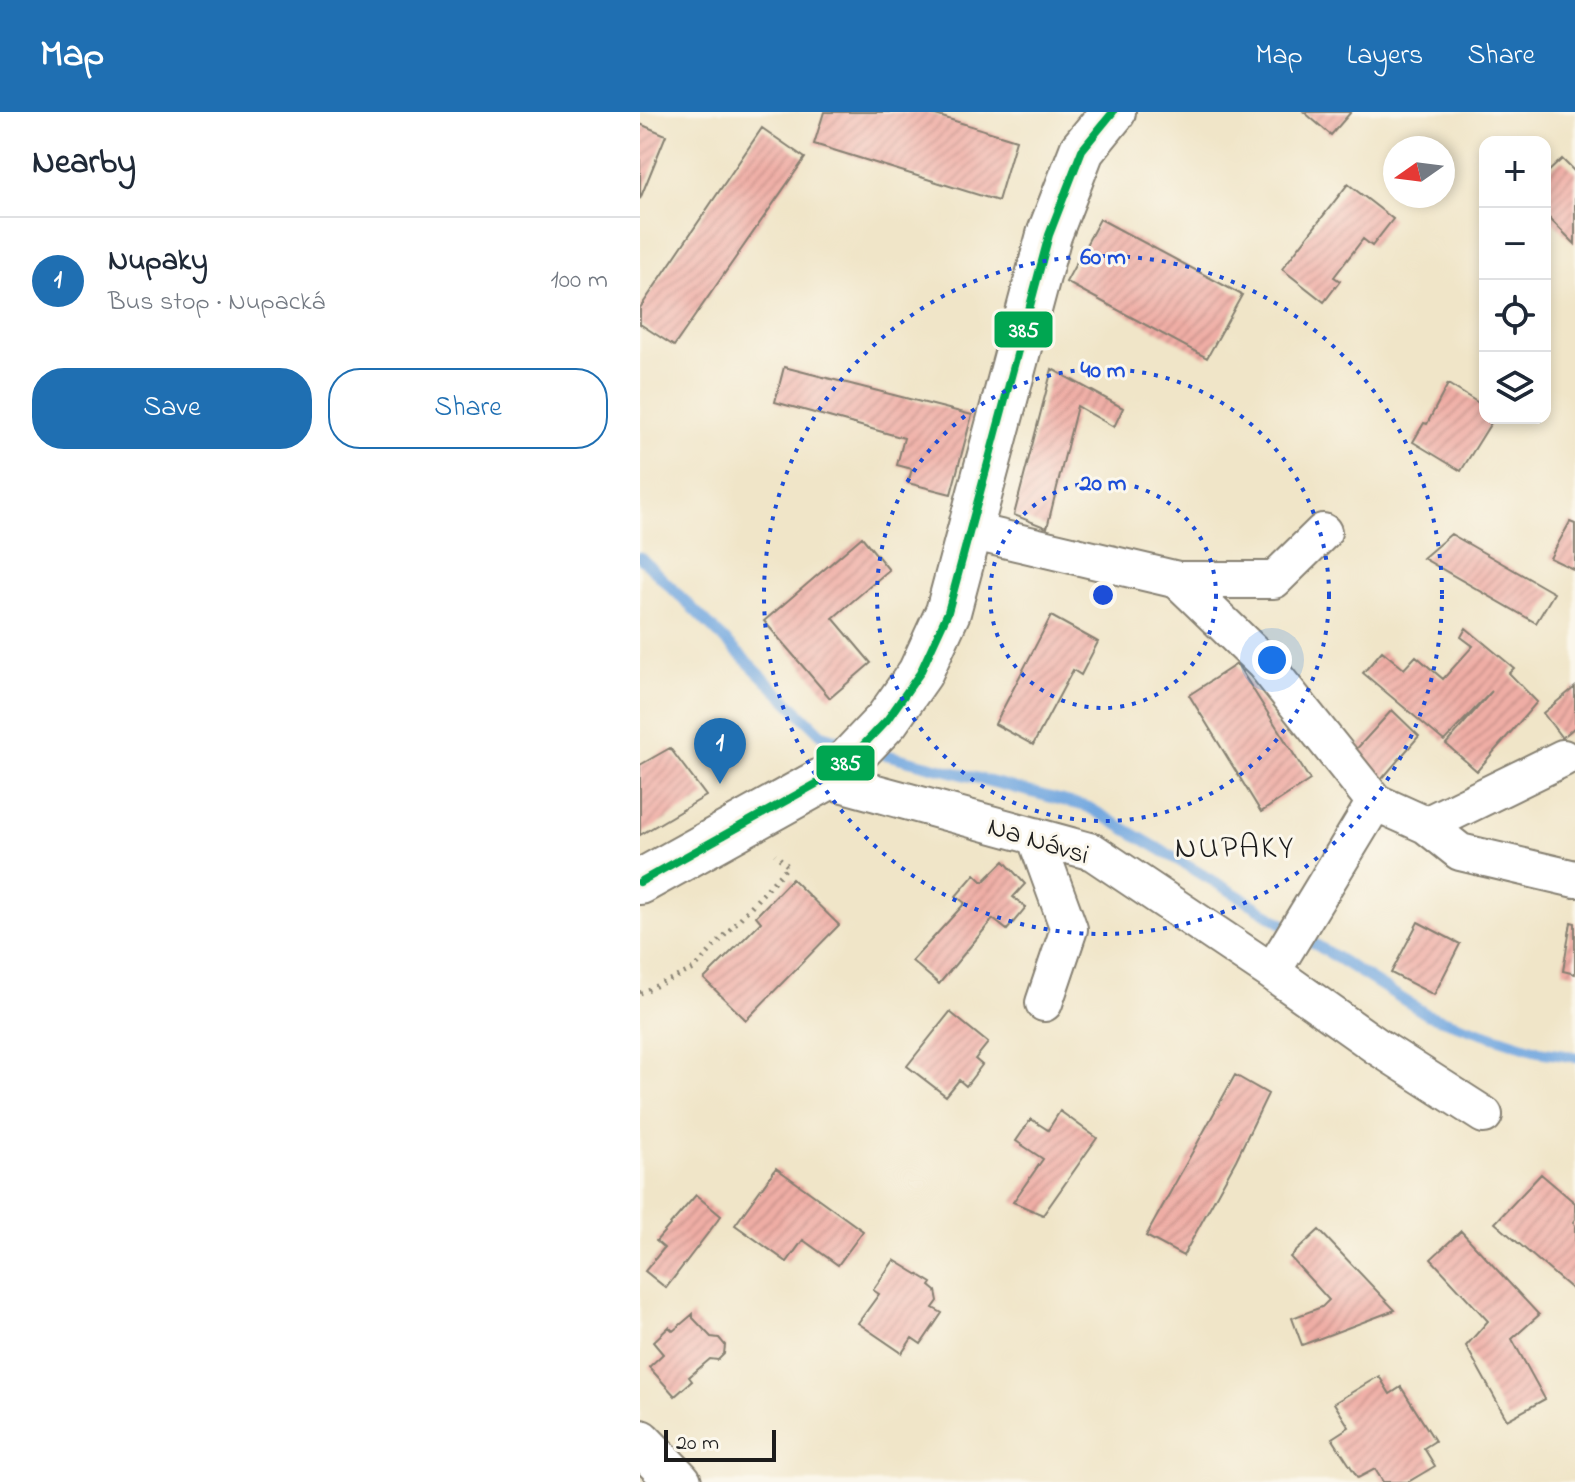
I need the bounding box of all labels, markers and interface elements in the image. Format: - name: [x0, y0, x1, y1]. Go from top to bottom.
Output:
- text: Map: [40, 28, 104, 84]
- text: Map: [1255, 36, 1303, 77]
- text: Layers: [1347, 36, 1423, 77]
- text: Share: [1467, 36, 1535, 77]
- north arrow: [1383, 136, 1455, 208]
- map controls: [1479, 136, 1551, 424]
- button: +: [1479, 136, 1551, 208]
- text: Nearby: [32, 139, 136, 189]
- button: −: [1479, 208, 1551, 280]
- text: Nupaky: [108, 240, 208, 284]
- text: 60 m: [1080, 241, 1126, 276]
- text: 1: [54, 262, 62, 300]
- text: 100 m: [551, 262, 608, 300]
- button: locate: [1479, 280, 1551, 352]
- text: Bus stop · Nupacká: [108, 284, 325, 322]
- line badge: 385: [993, 310, 1054, 349]
- text: 385: [1008, 316, 1039, 348]
- button: layers: [1479, 352, 1551, 424]
- text: 40 m: [1081, 354, 1126, 389]
- button: Save: [32, 368, 312, 449]
- button: Share: [328, 368, 608, 449]
- text: 20 m: [1079, 467, 1127, 502]
- centre of rings: [1089, 581, 1117, 609]
- your location: [1252, 640, 1292, 680]
- pin: 1: [694, 718, 746, 784]
- line badge: 385: [815, 744, 876, 782]
- text: 385: [830, 749, 861, 781]
- street label: Na Návsi: [982, 808, 1094, 877]
- district label: NUPAKY: [1175, 826, 1295, 873]
- scale bar: [664, 1426, 776, 1462]
- text: 20 m: [676, 1428, 719, 1460]

